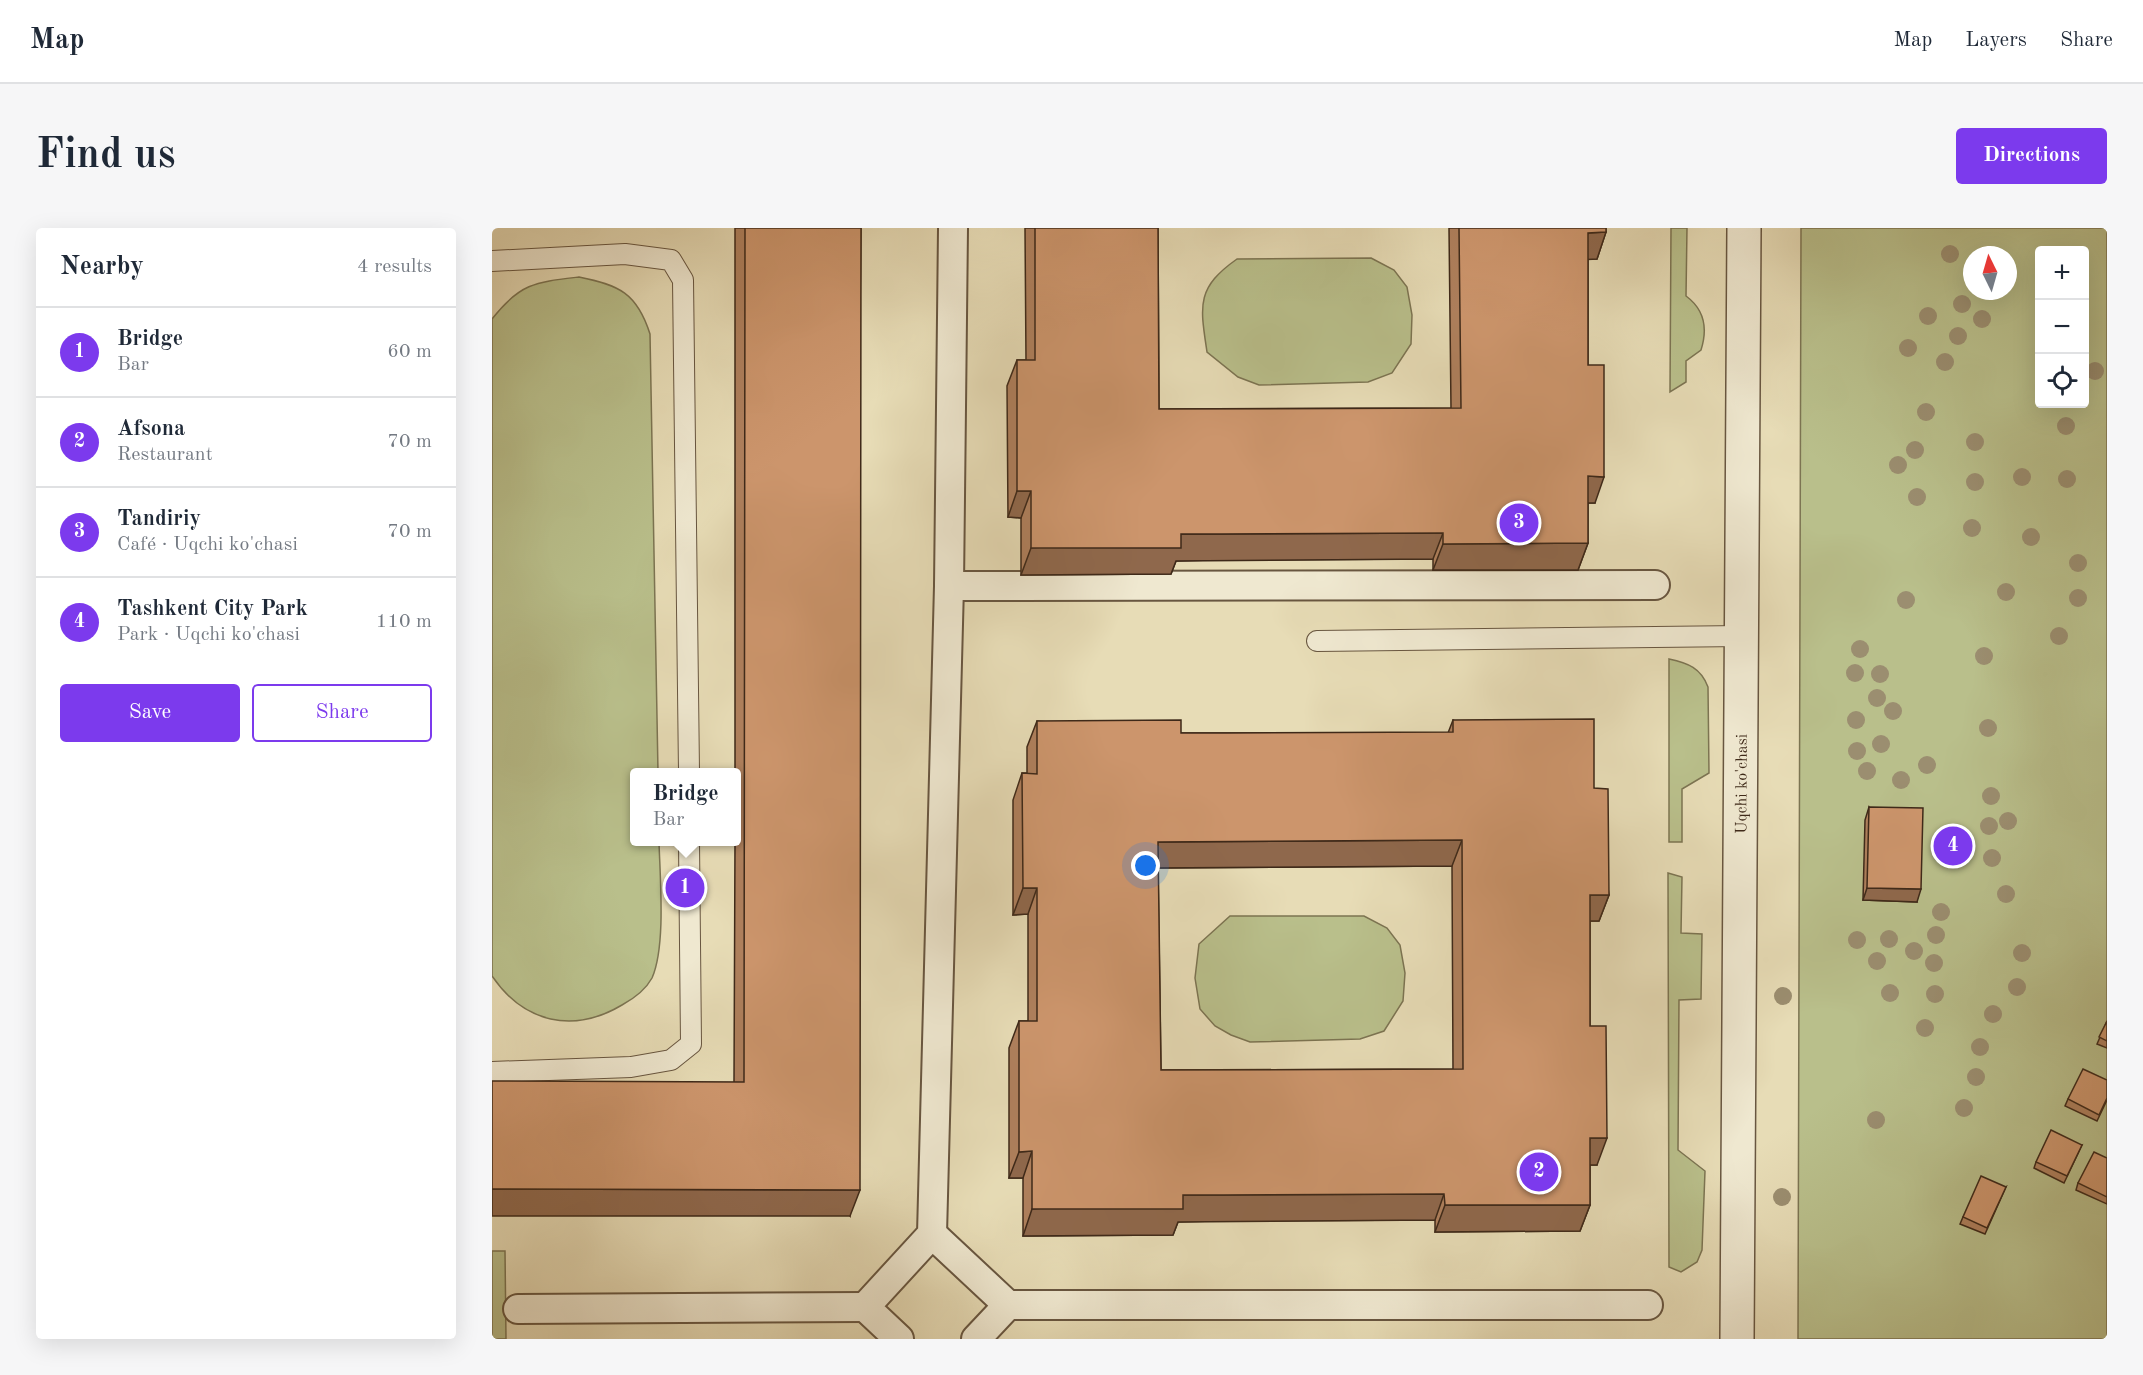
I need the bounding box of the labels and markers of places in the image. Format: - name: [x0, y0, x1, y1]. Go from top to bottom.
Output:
- pin: 3: [1500, 500, 1538, 546]
- pin: 4: [1934, 824, 1972, 868]
- pin: 1: [666, 866, 704, 910]
- pin: 2: [1520, 1150, 1558, 1194]

